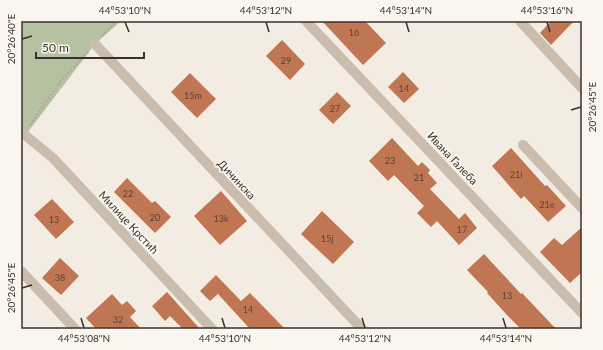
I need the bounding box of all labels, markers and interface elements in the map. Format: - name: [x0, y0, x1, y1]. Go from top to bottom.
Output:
- text: 44°53'10"N: [99, 4, 151, 16]
- text: 44°53'12"N: [240, 4, 292, 16]
- text: 44°53'14"N: [380, 4, 432, 16]
- text: 44°53'16"N: [521, 4, 573, 16]
- text: 20°26'40"E: [5, 14, 17, 64]
- house number: 16: [349, 27, 359, 38]
- scale bar: [36, 34, 144, 60]
- text: 50 m: [42, 40, 69, 55]
- house number: 29: [281, 55, 291, 66]
- text: 20°26'45"E: [586, 82, 598, 132]
- house number: 14: [399, 83, 409, 94]
- house number: 15m: [184, 90, 202, 101]
- house number: 27: [330, 103, 340, 114]
- street label: Ивана Галеба: [425, 129, 481, 187]
- house number: 23: [385, 155, 395, 166]
- street label: Дичинска: [215, 156, 259, 202]
- house number: 21i: [510, 169, 522, 180]
- house number: 21: [414, 172, 424, 183]
- street label: Милице Крстић: [97, 188, 161, 256]
- house number: 22: [123, 188, 133, 199]
- house number: 21e: [539, 199, 555, 210]
- house number: 20: [150, 212, 160, 223]
- house number: 13k: [213, 213, 229, 224]
- house number: 13: [49, 214, 59, 225]
- house number: 17: [457, 224, 467, 235]
- house number: 15j: [321, 233, 333, 244]
- text: 20°26'45"E: [5, 263, 17, 313]
- house number: 38: [55, 272, 65, 283]
- house number: 13: [502, 290, 512, 301]
- house number: 14: [243, 304, 253, 315]
- house number: 32: [113, 314, 123, 325]
- text: 44°53'08"N: [58, 332, 110, 344]
- text: 44°53'10"N: [199, 332, 251, 344]
- text: 44°53'12"N: [339, 332, 391, 344]
- text: 44°53'14"N: [480, 332, 532, 344]

